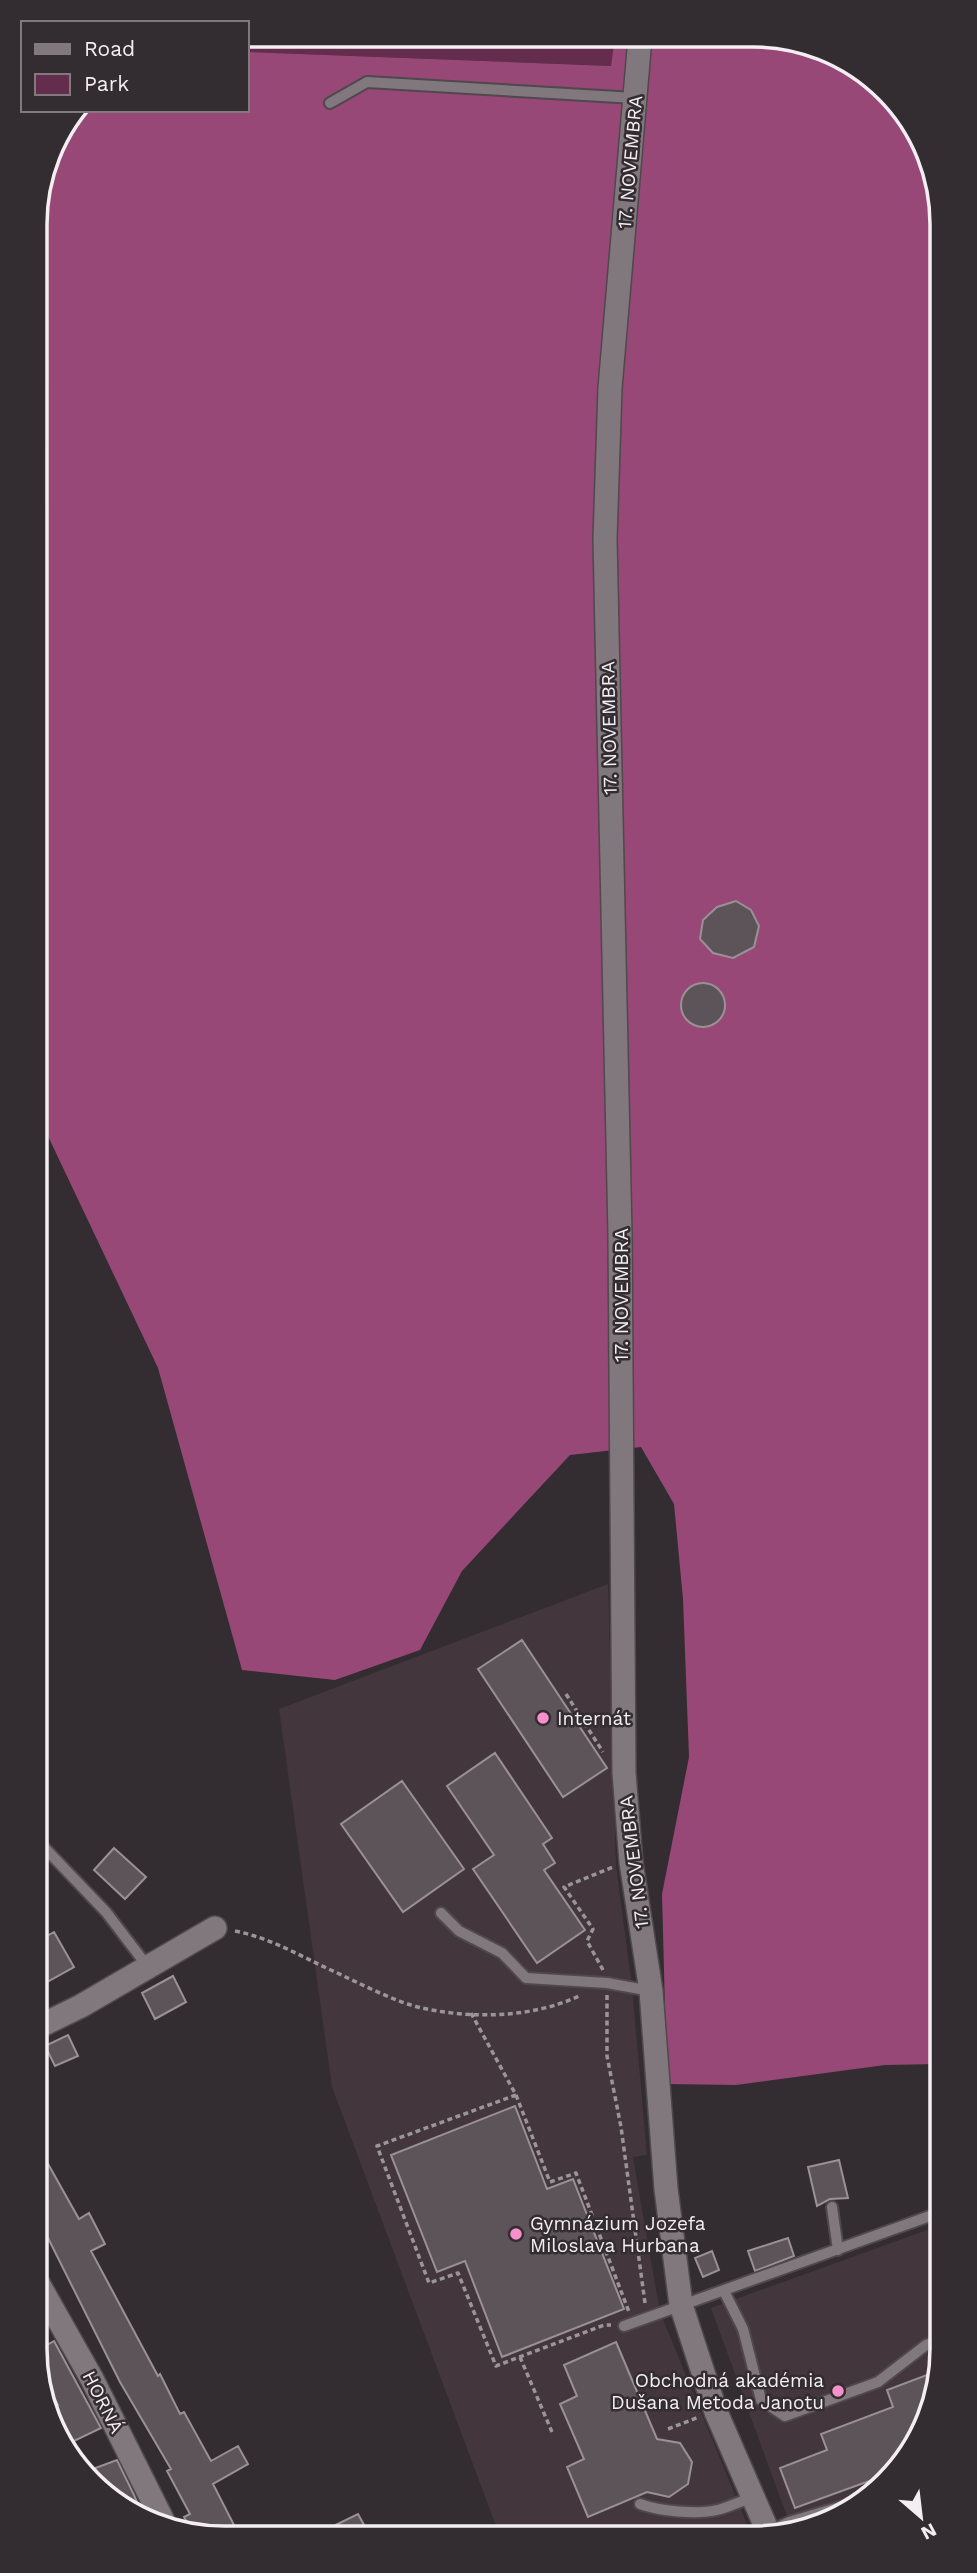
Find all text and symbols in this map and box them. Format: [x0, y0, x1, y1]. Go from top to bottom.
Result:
legend [21, 21, 248, 112]
text: Road [84, 36, 135, 61]
text: Park [84, 71, 129, 96]
street label: 17. NOVEMBRA [613, 94, 647, 230]
street label: 17. NOVEMBRA [596, 660, 622, 795]
street label: 17. NOVEMBRA [610, 1228, 633, 1362]
place label: Internát [557, 1707, 631, 1730]
marker: Internát [535, 1710, 551, 1726]
street label: 17. NOVEMBRA [614, 1794, 654, 1930]
place label: Gymnázium Jozefa Miloslava Hurbana [530, 2212, 706, 2257]
marker: Gymnázium Jozefa Miloslava Hurbana [508, 2226, 524, 2242]
street label: HORNÁ [77, 2367, 129, 2438]
place label: Obchodná akadémia Dušana Metoda Janotu [611, 2369, 824, 2414]
marker: Obchodná akadémia Dušana Metoda Janotu [830, 2383, 846, 2399]
north arrow [886, 2482, 956, 2552]
text: N [917, 2518, 940, 2545]

